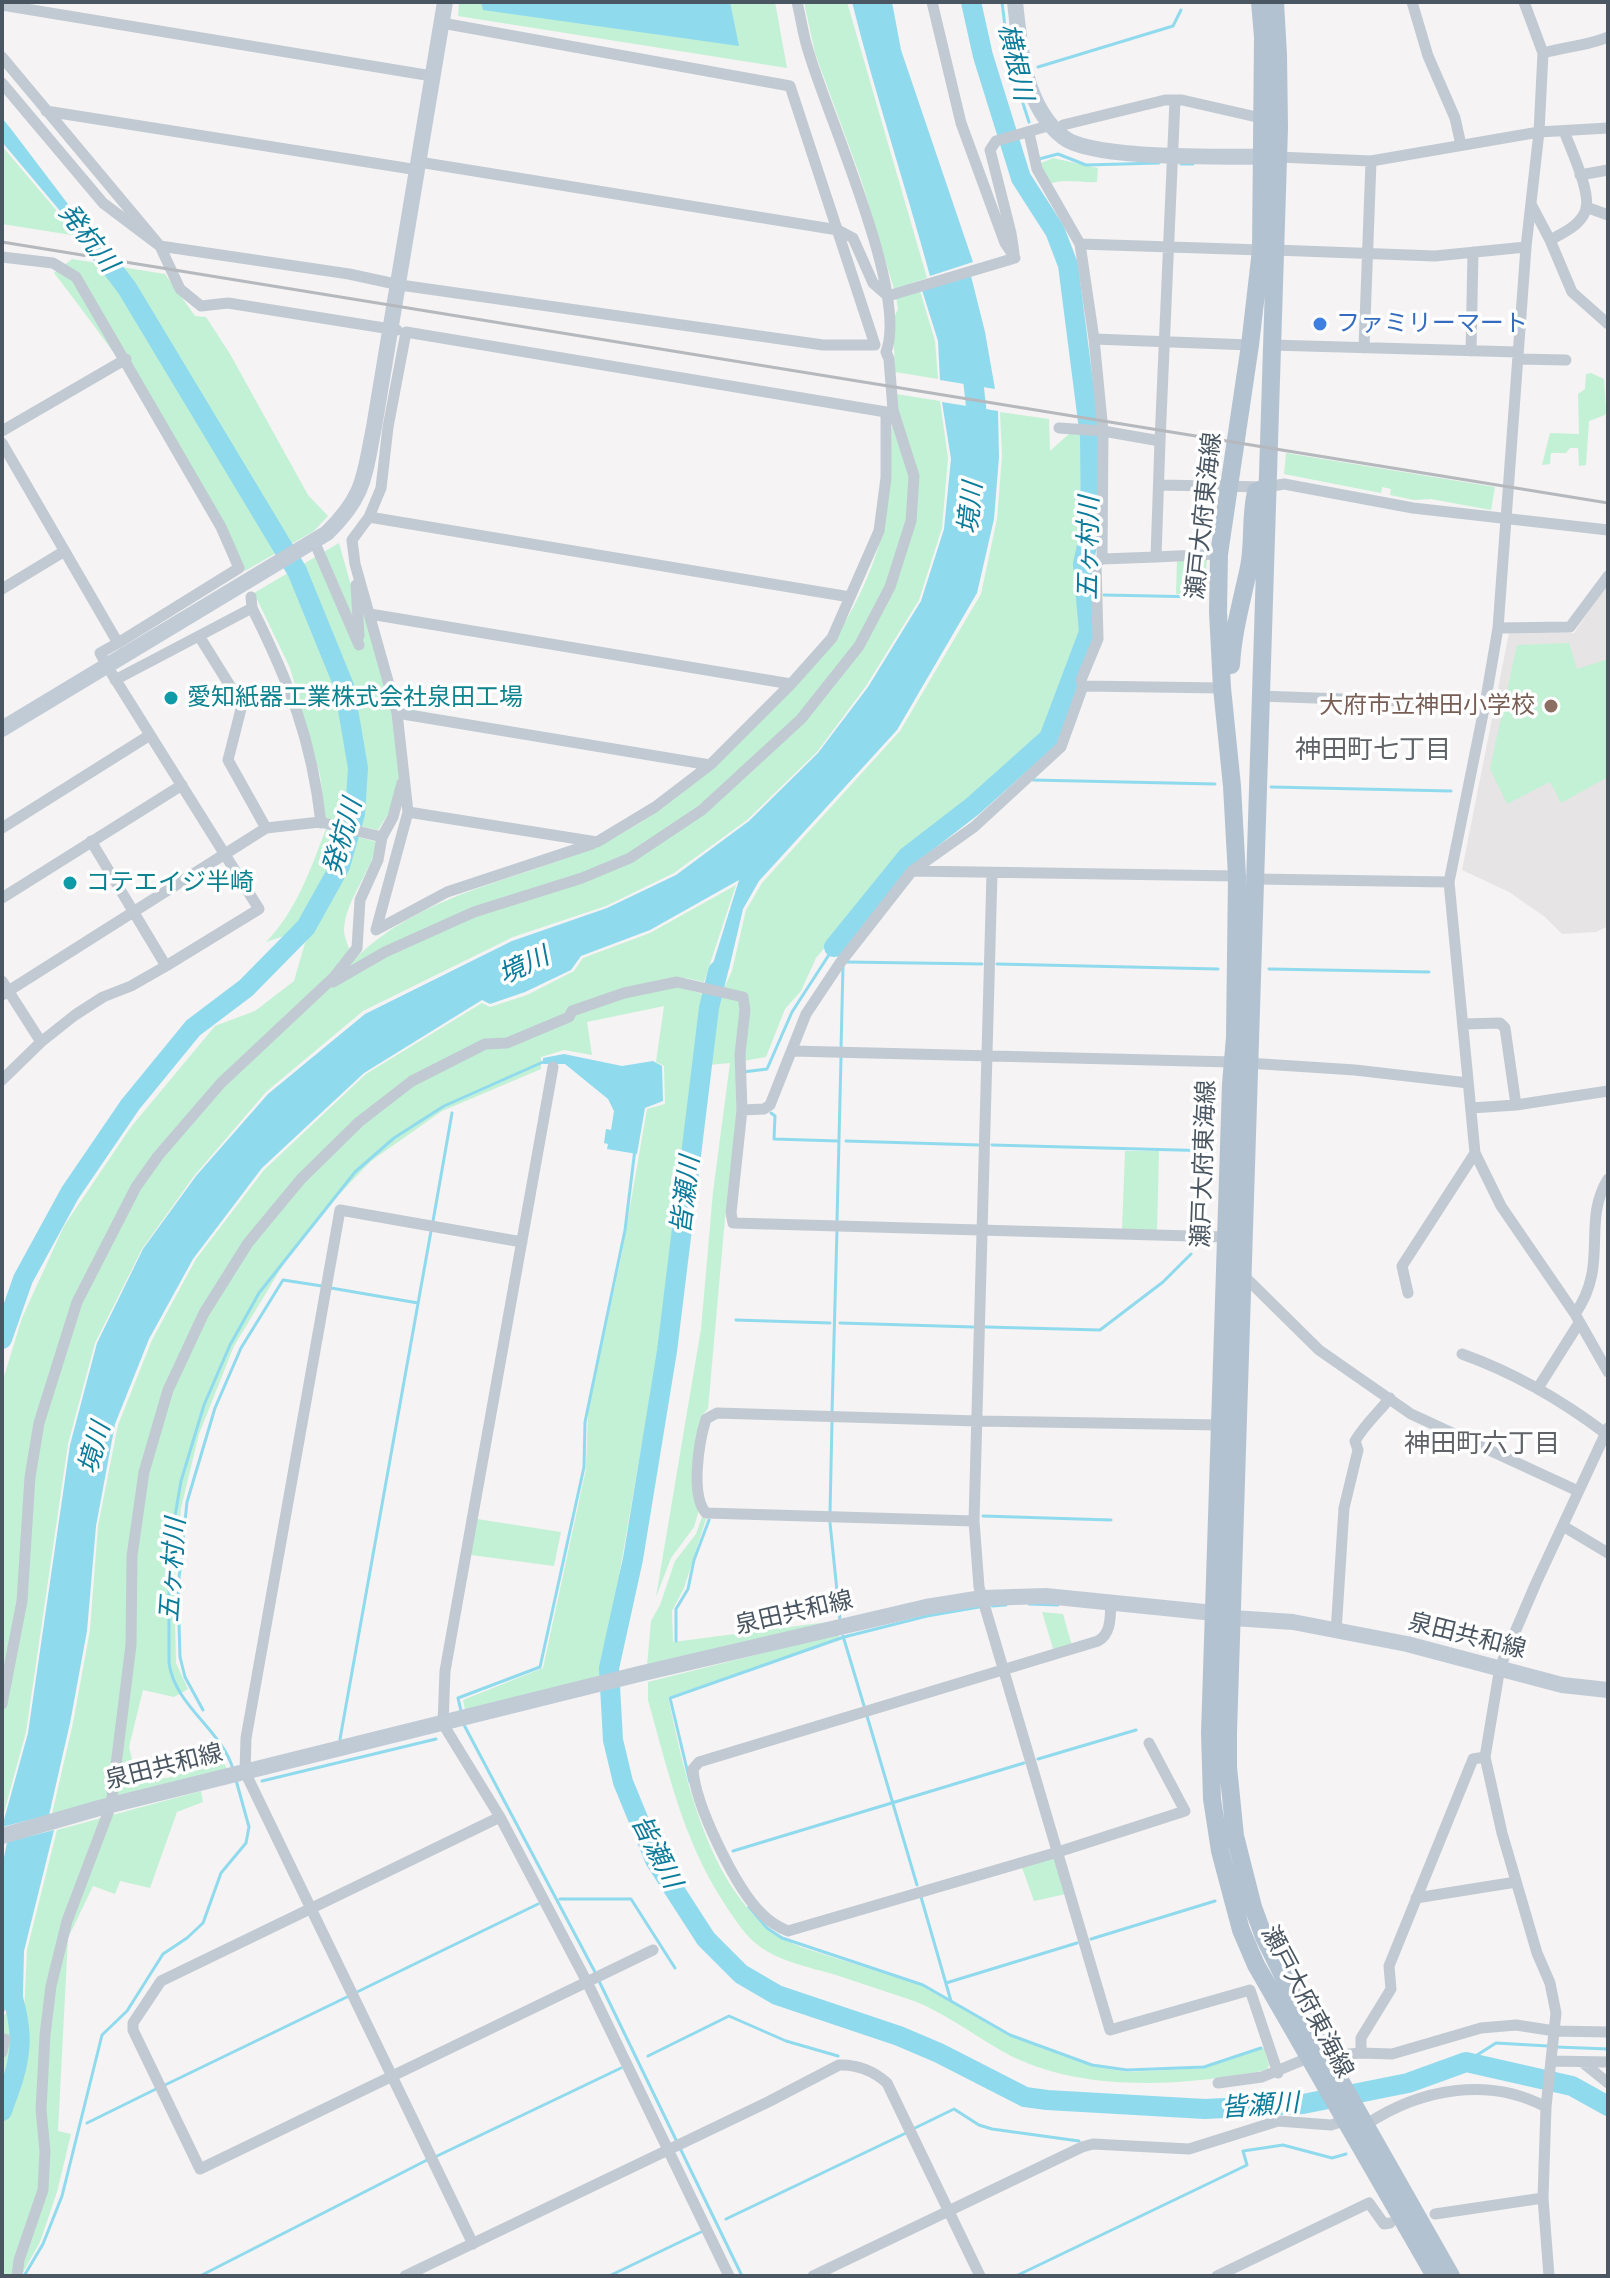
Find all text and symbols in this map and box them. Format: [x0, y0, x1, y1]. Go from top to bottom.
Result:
water label: 横根川 [991, 20, 1039, 104]
water label: 発杭川 [52, 198, 124, 278]
place label: ファミリーマート [1336, 310, 1528, 338]
marker: ファミリーマート [1311, 315, 1329, 333]
street label: 瀬戸大府東海線 [1181, 431, 1227, 601]
water label: 境川 [953, 481, 989, 535]
water label: 五ヶ村川 [1072, 496, 1106, 600]
place label: 愛知紙器工業株式会社泉田工場 [187, 684, 523, 712]
marker: 愛知紙器工業株式会社泉田工場 [162, 689, 180, 707]
place label: 大府市立神田小学校 [1319, 692, 1535, 720]
marker: 大府市立神田小学校 [1542, 697, 1560, 715]
district label: 神田町七丁目 [1295, 734, 1451, 766]
water label: 発杭川 [317, 795, 369, 879]
place label: コテエイジ半崎 [86, 869, 254, 897]
marker: コテエイジ半崎 [61, 874, 79, 892]
water label: 境川 [494, 941, 554, 991]
street label: 瀬戸大府東海線 [1187, 1080, 1221, 1248]
water label: 皆瀬川 [666, 1154, 706, 1236]
water label: 境川 [73, 1419, 117, 1477]
district label: 神田町六丁目 [1404, 1428, 1560, 1460]
water label: 五ヶ村川 [154, 1517, 192, 1623]
street label: 泉田共和線 [732, 1585, 856, 1641]
street label: 泉田共和線 [1405, 1608, 1529, 1664]
street label: 泉田共和線 [102, 1739, 226, 1795]
water label: 皆瀬川 [624, 1810, 688, 1894]
street label: 瀬戸大府東海線 [1255, 1921, 1359, 2083]
water label: 皆瀬川 [1220, 2088, 1300, 2124]

